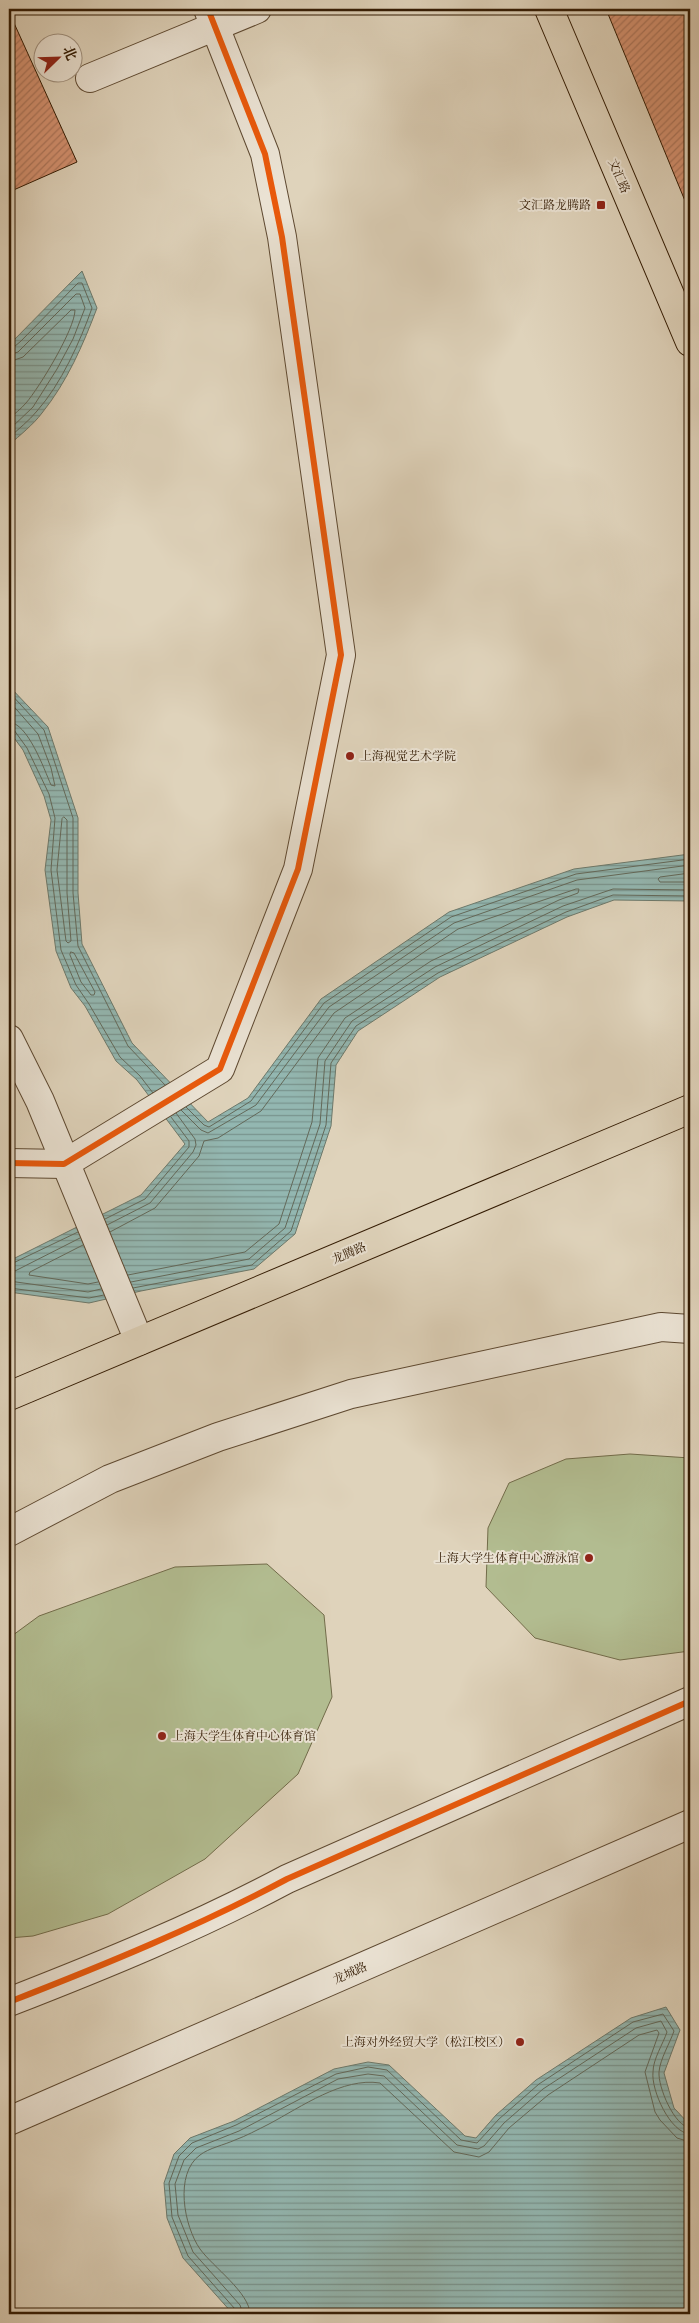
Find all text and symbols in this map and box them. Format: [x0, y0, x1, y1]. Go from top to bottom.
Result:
north arrow [32, 32, 82, 82]
text: 北 [59, 43, 81, 63]
street label: 文汇路 [606, 156, 633, 195]
place label: 文汇路龙腾路 [519, 197, 591, 212]
marker: 文汇路龙腾路 [595, 199, 607, 211]
place label: 上海视觉艺术学院 [360, 748, 456, 763]
marker: 上海视觉艺术学院 [344, 750, 356, 762]
street label: 龙腾路 [329, 1239, 368, 1266]
place label: 上海大学生体育中心游泳馆 [435, 1550, 579, 1565]
marker: 上海大学生体育中心游泳馆 [583, 1552, 595, 1564]
place label: 上海大学生体育中心体育馆 [172, 1728, 316, 1743]
marker: 上海大学生体育中心体育馆 [156, 1730, 168, 1742]
street label: 龙城路 [330, 1958, 369, 1987]
place label: 上海对外经贸大学（松江校区） [342, 2034, 510, 2049]
marker: 上海对外经贸大学（松江校区） [514, 2036, 526, 2048]

